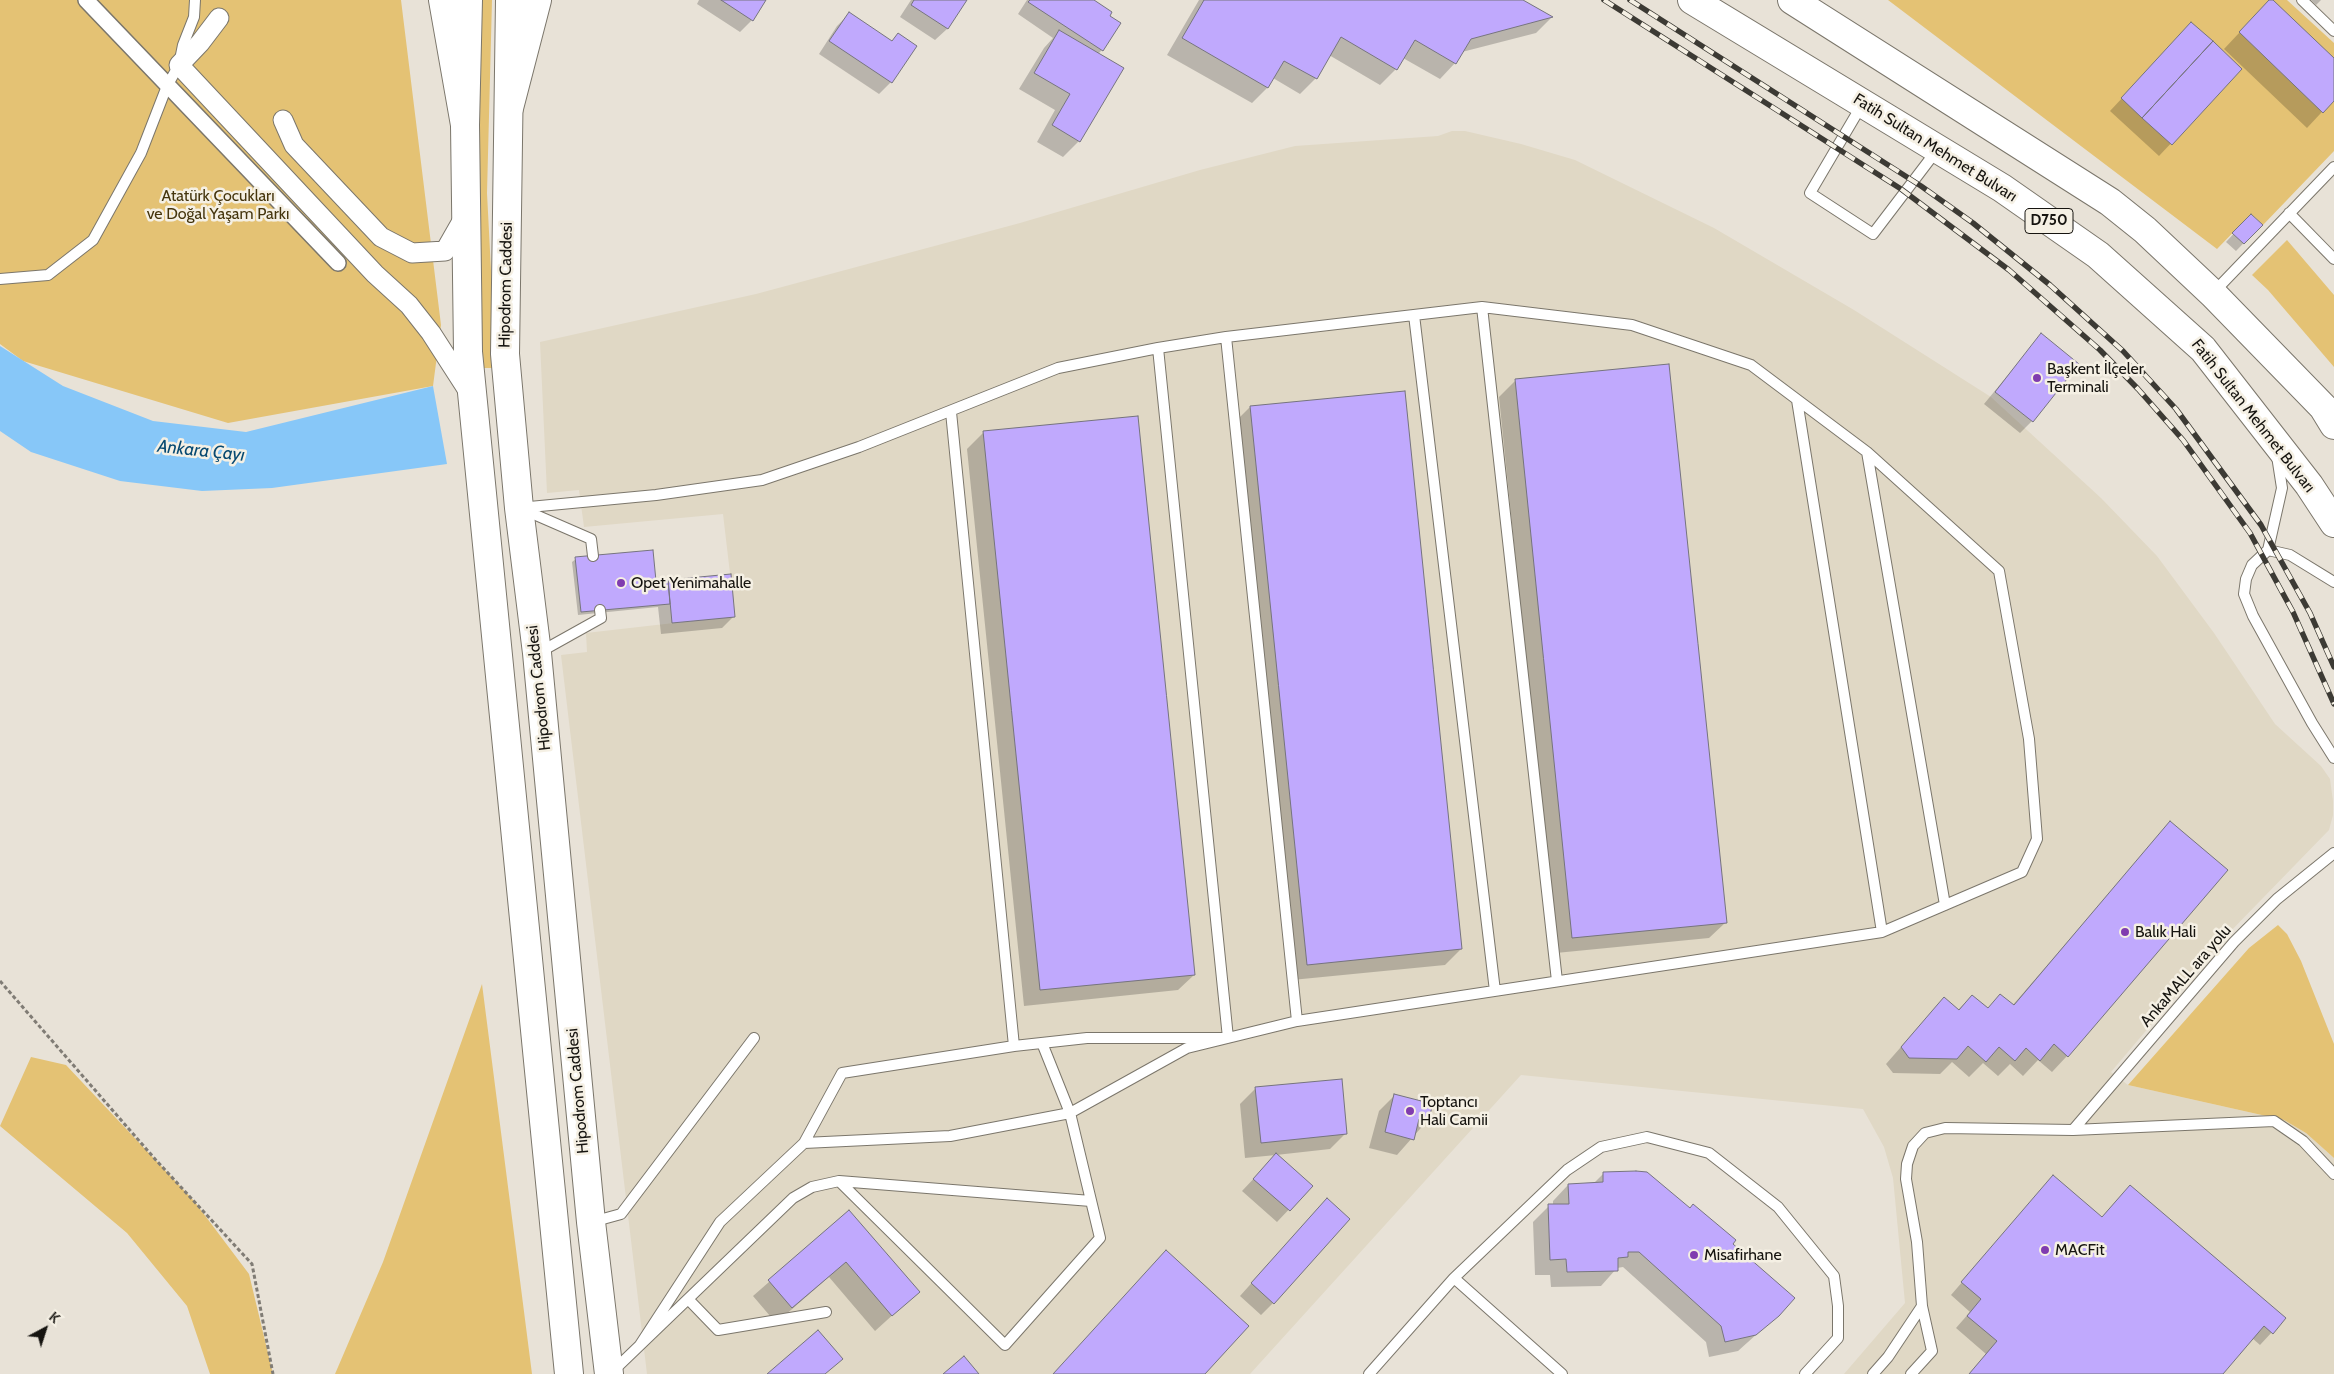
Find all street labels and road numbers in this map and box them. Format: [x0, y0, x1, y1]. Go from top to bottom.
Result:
street label: Fatih Sultan Mehmet Bulvarı [1850, 90, 2020, 206]
road number: D750 [2025, 208, 2073, 234]
street label: Hipodrom Caddesi [495, 222, 517, 348]
street label: Fatih Sultan Mehmet Bulvarı [2187, 336, 2319, 496]
street label: Hipodrom Caddesi [523, 624, 555, 752]
street label: AnkaMALL ara yolu [2137, 921, 2235, 1031]
street label: Hipodrom Caddesi [563, 1027, 593, 1155]

